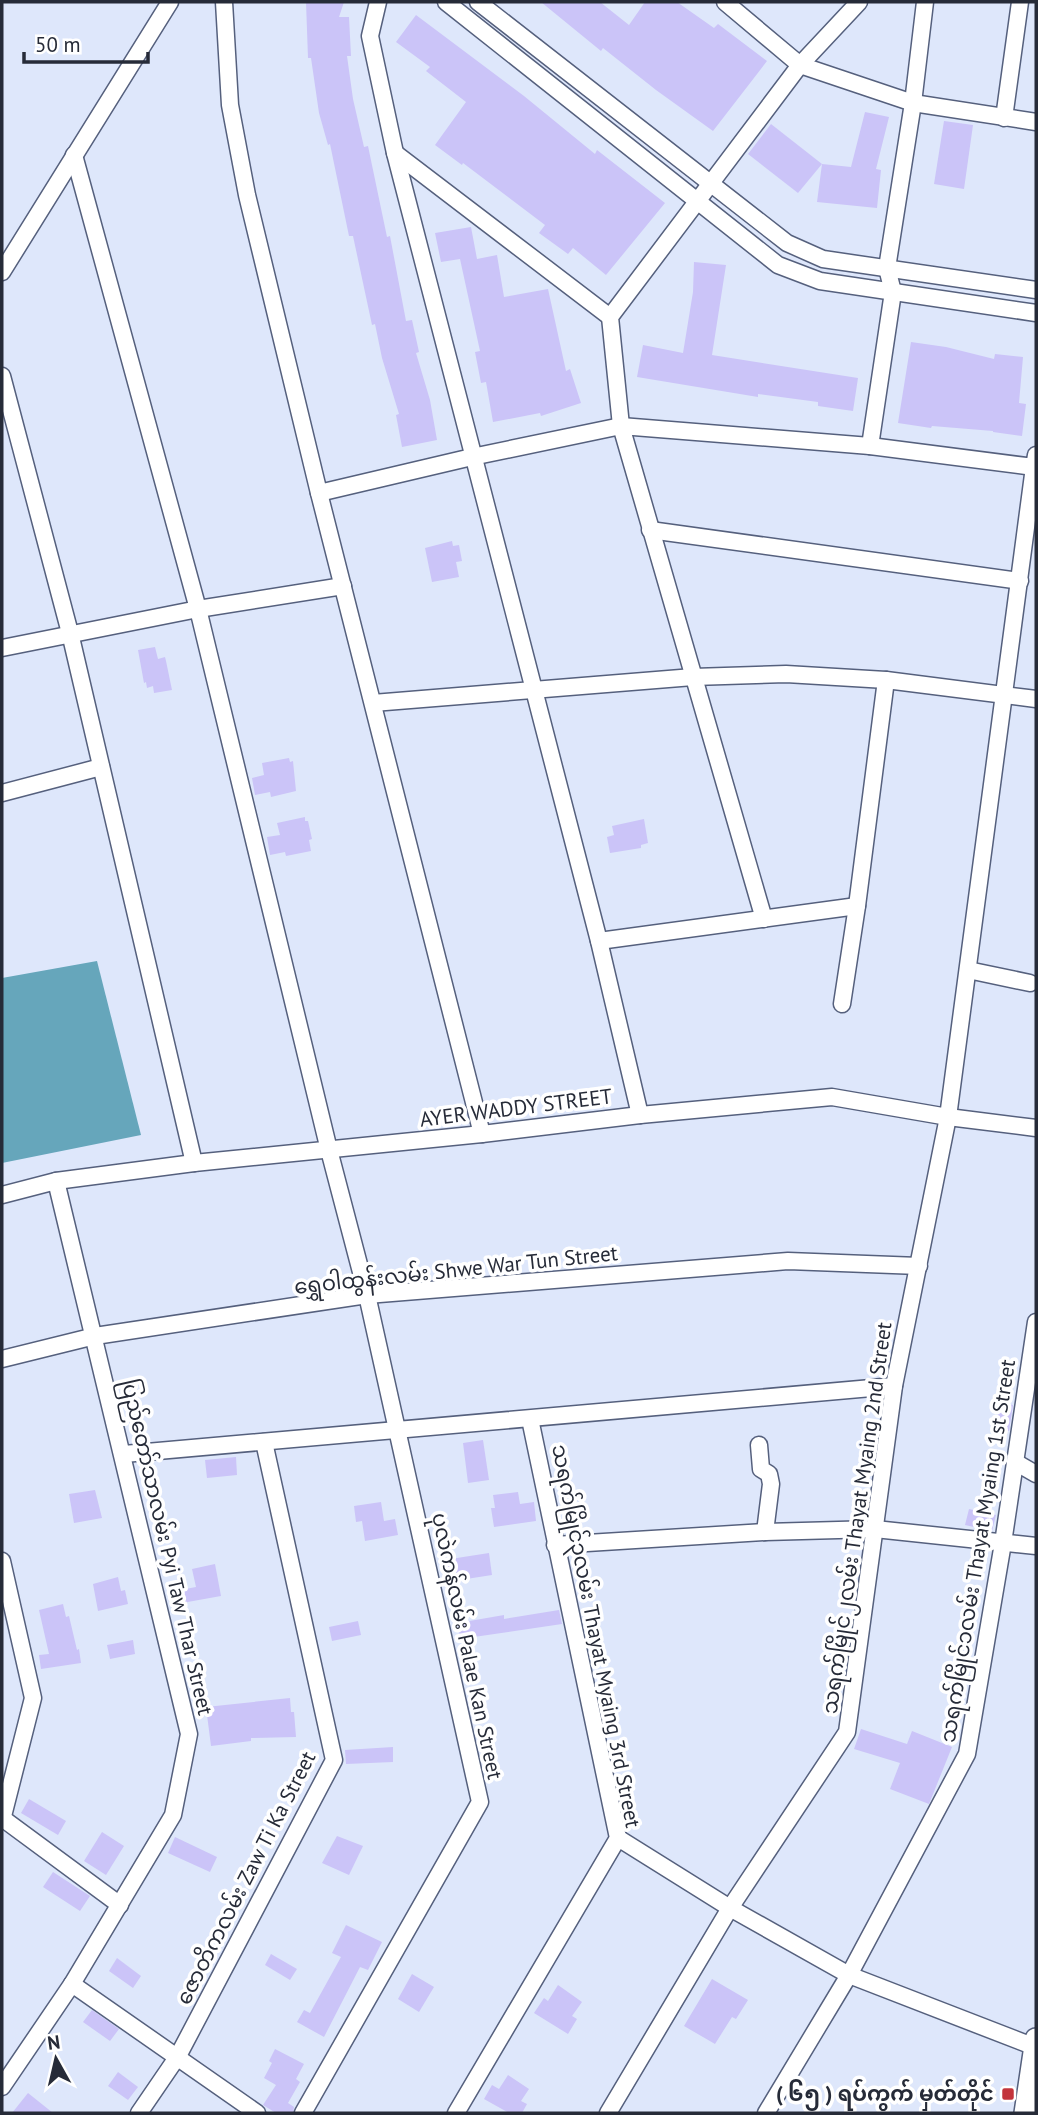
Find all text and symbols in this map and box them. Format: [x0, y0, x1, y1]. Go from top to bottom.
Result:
scale bar [24, 21, 149, 65]
text: 50 m [35, 31, 81, 58]
street label: AYER WADDY STREET [418, 1082, 614, 1133]
street label: ရွှေဝါထွန်းလမ်း Shwe War Tun Street [293, 1237, 619, 1304]
street label: သရက်မြိုင်၂လမ်း Thayat Myaing 2nd Street [814, 1320, 901, 1716]
street label: သရက်မြိုင်၁လမ်း Thayat Myaing 1st Street [932, 1357, 1025, 1745]
street label: ပြည်တော်သာလမ်း Pyi Taw Thar Street [112, 1376, 221, 1718]
street label: သရက်မြိုင်၃လမ်း Thayat Myaing 3rd Street [542, 1442, 649, 1831]
street label: ပုလဲကန်လမ်း Palae Kan Street [422, 1510, 511, 1782]
street label: ဇောတိကလမ်း Zaw Ti Ka Street [168, 1746, 321, 2009]
north arrow [21, 2024, 91, 2094]
text: N [46, 2029, 61, 2055]
place label: ( ၆၅ ) ရပ်ကွက် မှတ်တိုင် [776, 2078, 994, 2111]
marker: ( ၆၅ ) ရပ်ကွက် မှတ်တိုင် [1000, 2086, 1016, 2102]

